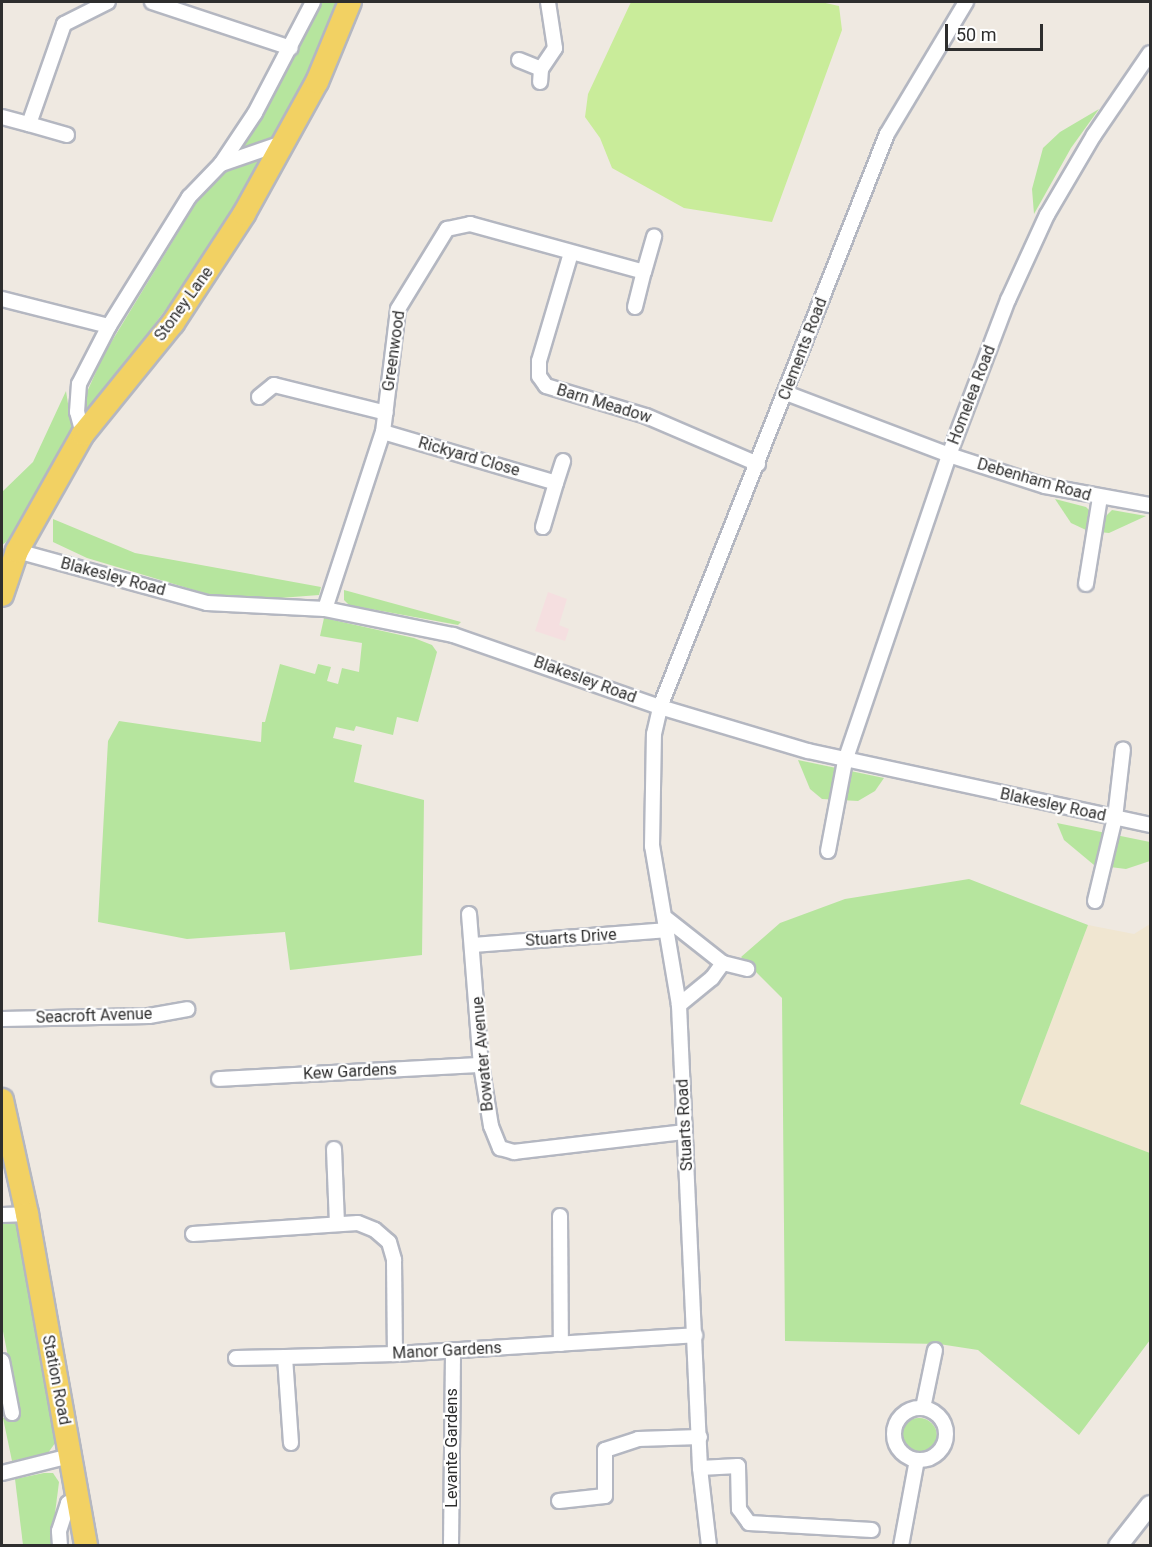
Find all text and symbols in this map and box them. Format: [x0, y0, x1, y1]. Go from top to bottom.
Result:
scale bar [948, 12, 1046, 50]
text: 50 m [956, 24, 996, 45]
street label: Stoney Lane [151, 263, 217, 345]
street label: Clements Road [775, 295, 831, 403]
street label: Greenwood [379, 309, 409, 393]
street label: Homelea Road [944, 343, 1000, 447]
street label: Barn Meadow [554, 380, 654, 428]
street label: Rickyard Close [416, 433, 522, 481]
street label: Debenham Road [975, 455, 1093, 505]
street label: Blakesley Road [58, 554, 168, 600]
street label: Blakesley Road [531, 653, 639, 707]
street label: Blakesley Road [998, 784, 1108, 826]
street label: Stuarts Drive [525, 925, 617, 951]
street label: Bowater Avenue [468, 996, 498, 1112]
street label: Seacroft Avenue [35, 1004, 153, 1028]
street label: Kew Gardens [303, 1060, 397, 1084]
street label: Stuarts Road [673, 1078, 697, 1172]
street label: Station Road [38, 1333, 74, 1427]
street label: Manor Gardens [392, 1339, 502, 1363]
street label: Levante Gardens [442, 1388, 462, 1508]

